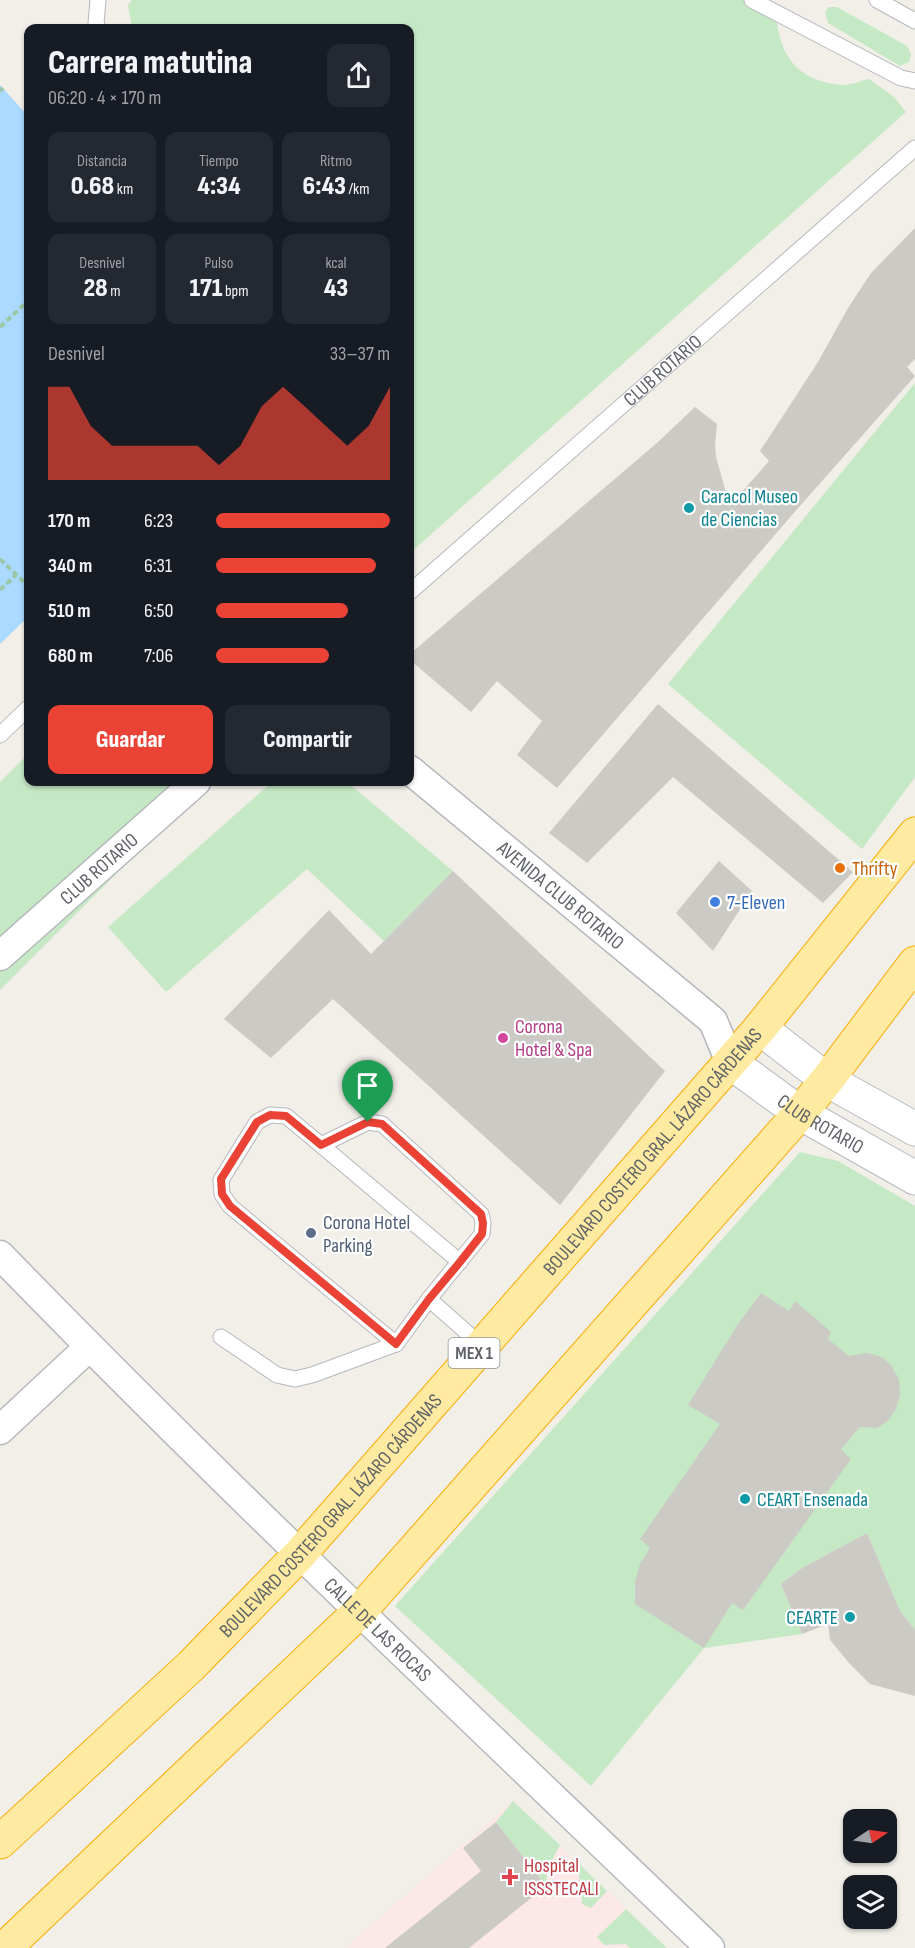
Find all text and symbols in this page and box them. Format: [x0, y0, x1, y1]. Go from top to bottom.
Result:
text: Carrera matutina [48, 43, 252, 83]
button: share [327, 44, 390, 107]
text: 06:20 · 4 × 170 m [48, 86, 161, 110]
text: Distancia [77, 152, 127, 171]
text: Tiempo [199, 152, 239, 171]
text: Ritmo [320, 152, 352, 171]
text: 0.68 [71, 171, 114, 202]
text: 4:34 [197, 171, 241, 202]
text: 6:43 [303, 171, 346, 202]
text: km [114, 180, 133, 199]
text: /km [346, 180, 369, 199]
text: Desnivel [79, 254, 125, 273]
text: Pulso [205, 254, 233, 273]
text: kcal [325, 254, 347, 273]
text: 28 [83, 273, 108, 304]
text: 171 [190, 273, 222, 304]
text: 43 [324, 273, 348, 304]
text: m [108, 282, 121, 301]
text: bpm [222, 282, 248, 301]
street label: CLUB ROTARIO [619, 330, 707, 412]
text: Desnivel [48, 342, 105, 366]
text: 33–37 m [330, 342, 390, 366]
place label: Caracol Museo de Ciencias [701, 485, 798, 532]
marker: Caracol Museo de Ciencias [682, 501, 696, 515]
text: 170 m [48, 509, 90, 533]
text: 6:23 [144, 509, 173, 533]
text: 340 m [48, 554, 92, 578]
text: 6:31 [144, 554, 172, 578]
text: 510 m [48, 599, 91, 623]
text: 6:50 [144, 599, 173, 623]
text: 680 m [48, 644, 93, 668]
text: 7:06 [144, 644, 173, 668]
button: Guardar [48, 705, 213, 774]
button: Compartir [225, 705, 390, 774]
street label: CLUB ROTARIO [55, 828, 143, 910]
street label: AVENIDA CLUB ROTARIO [491, 836, 629, 955]
place label: Thrifty [852, 857, 898, 881]
marker: Thrifty [833, 861, 847, 875]
place label: 7-Eleven [727, 891, 785, 915]
marker: 7-Eleven [708, 895, 722, 909]
place label: Corona Hotel & Spa [515, 1015, 592, 1062]
street label: BOULEVARD COSTERO GRAL. LÁZARO CÁRDENAS [538, 1023, 767, 1280]
marker: Corona Hotel & Spa [496, 1031, 510, 1045]
pin [342, 1060, 393, 1122]
icon: arrive [351, 1069, 384, 1102]
street label: CLUB ROTARIO [772, 1089, 868, 1160]
place label: Corona Hotel Parking [323, 1211, 410, 1258]
marker: Corona Hotel Parking [304, 1226, 318, 1240]
road number: MEX 1 [448, 1338, 500, 1368]
street label: BOULEVARD COSTERO GRAL. LÁZARO CÁRDENAS [215, 1389, 448, 1643]
place label: CEART Ensenada [757, 1488, 868, 1512]
marker: CEART Ensenada [738, 1492, 752, 1506]
street label: CALLE DE LAS ROCAS [319, 1573, 436, 1687]
place label: CEARTE [786, 1606, 838, 1630]
marker: CEARTE [843, 1610, 857, 1624]
north arrow [843, 1809, 897, 1863]
map controls [843, 1809, 897, 1929]
place label: Hospital ISSSTECALI [524, 1854, 599, 1901]
marker: Hospital ISSSTECALI [501, 1868, 519, 1886]
button: layers [843, 1875, 897, 1929]

